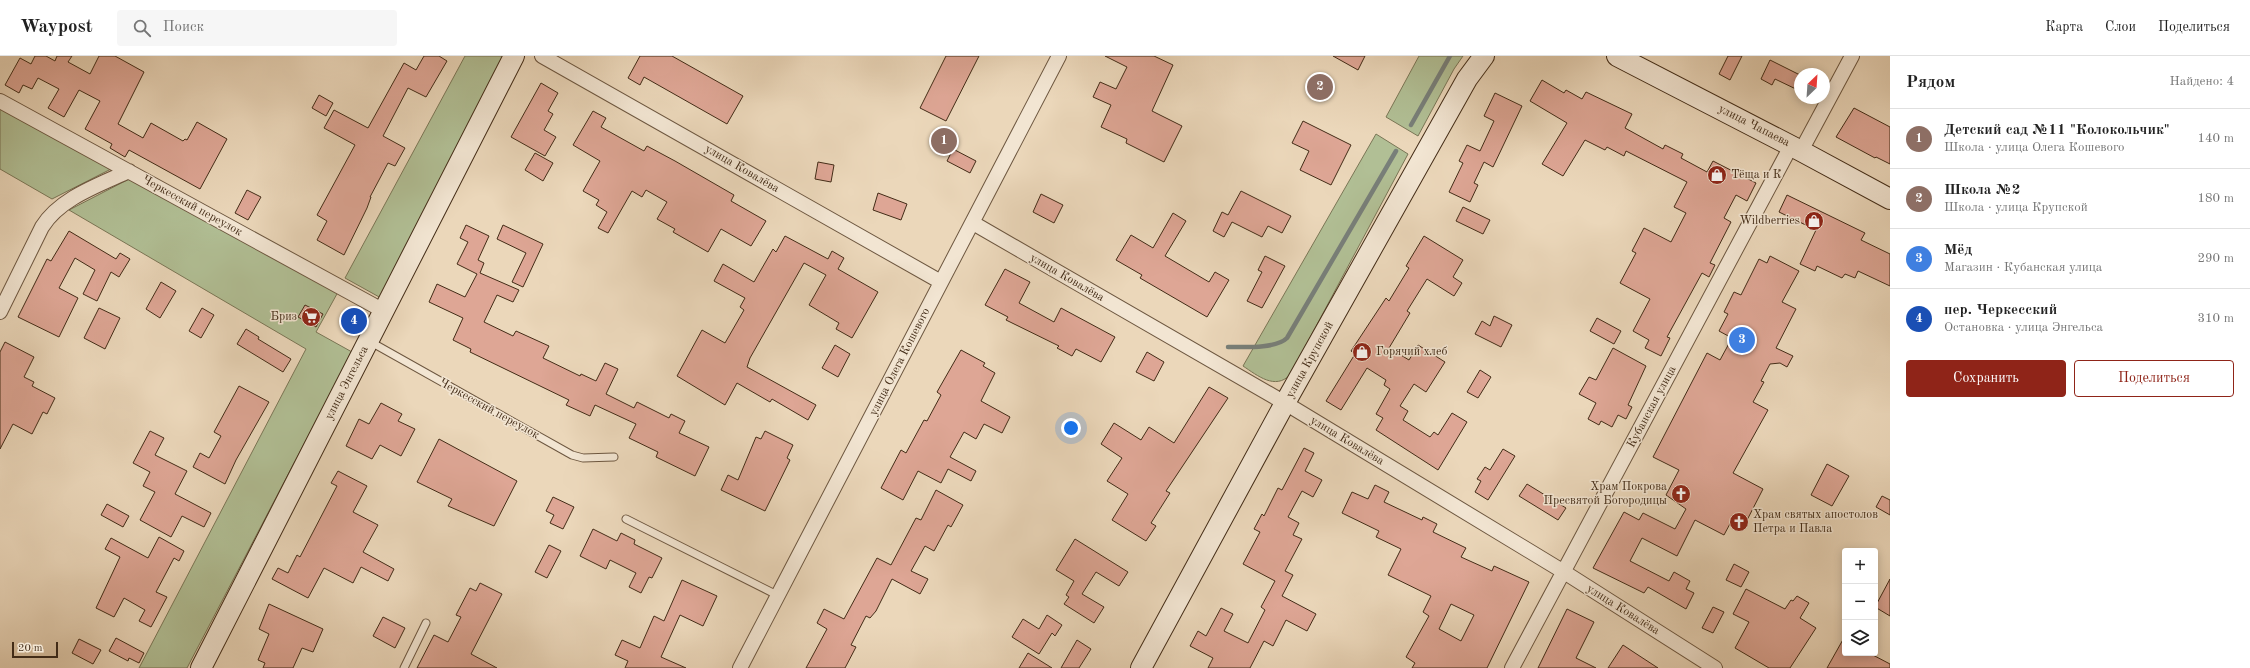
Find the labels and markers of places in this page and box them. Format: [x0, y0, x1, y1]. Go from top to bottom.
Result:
pin: 2 [1307, 72, 1333, 102]
pin: 1 [931, 126, 957, 156]
shop icon: Тёща и К [1706, 164, 1728, 186]
place label: Тёща и К [1731, 169, 1782, 181]
shop icon: Wildberries [1803, 210, 1825, 232]
place label: Wildberries [1739, 215, 1800, 227]
supermarket icon: Бриз [300, 306, 322, 328]
pin: 4 [341, 306, 367, 336]
place label: Бриз [271, 311, 297, 323]
pin: 3 [1729, 325, 1755, 355]
shop icon: Горячий хлеб [1351, 341, 1373, 363]
place label: Горячий хлеб [1376, 346, 1447, 358]
place label: Храм Покрова Пресвятой Богородицы [1543, 481, 1667, 507]
church icon: Храм Покрова Пресвятой Богородицы [1670, 483, 1692, 505]
place label: Храм святых апостолов Петра и Павла [1753, 509, 1878, 535]
church icon: Храм святых апостолов Петра и Павла [1728, 511, 1750, 533]

